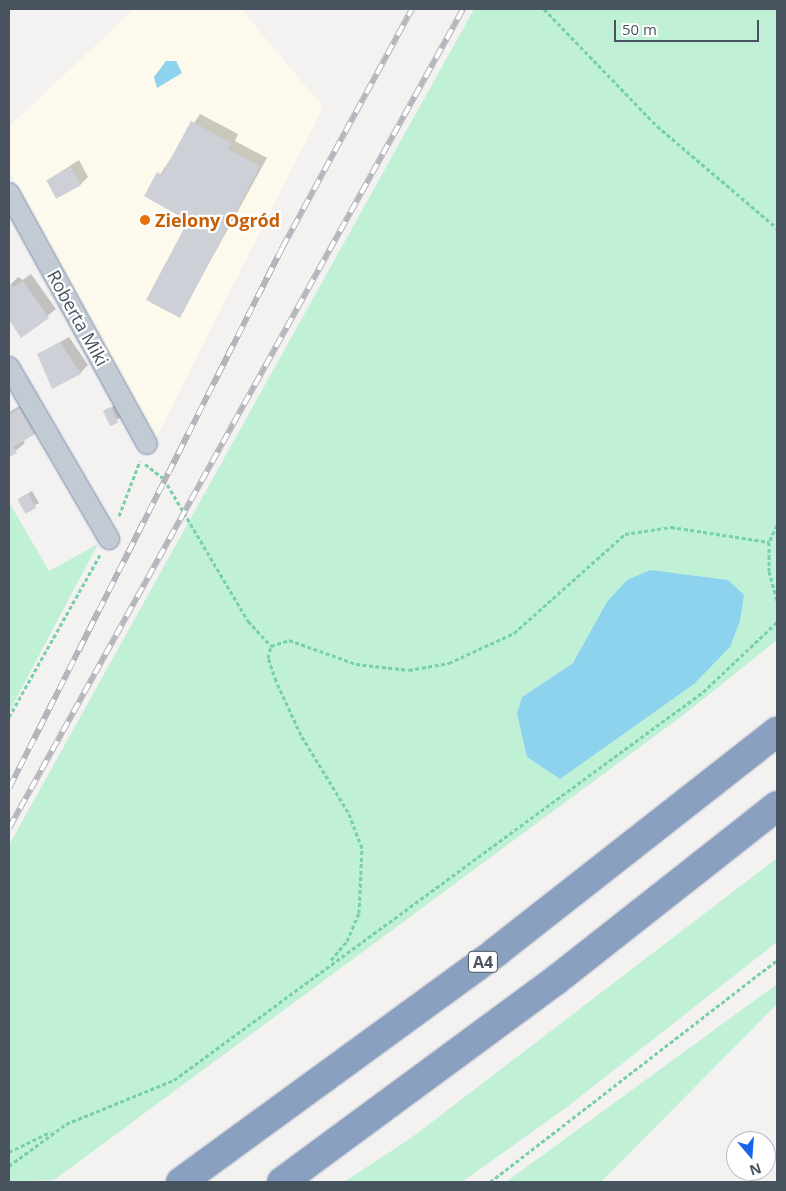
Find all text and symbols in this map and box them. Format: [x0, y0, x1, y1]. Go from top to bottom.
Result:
scale bar [616, 10, 761, 42]
text: 50 m [622, 19, 657, 39]
place label: Zielony Ogród [155, 209, 280, 231]
marker: Zielony Ogród [139, 214, 151, 226]
street label: Roberta Miki [43, 266, 113, 370]
road number: A4 [467, 949, 499, 976]
north arrow [726, 1131, 776, 1181]
text: N [747, 1159, 764, 1181]

